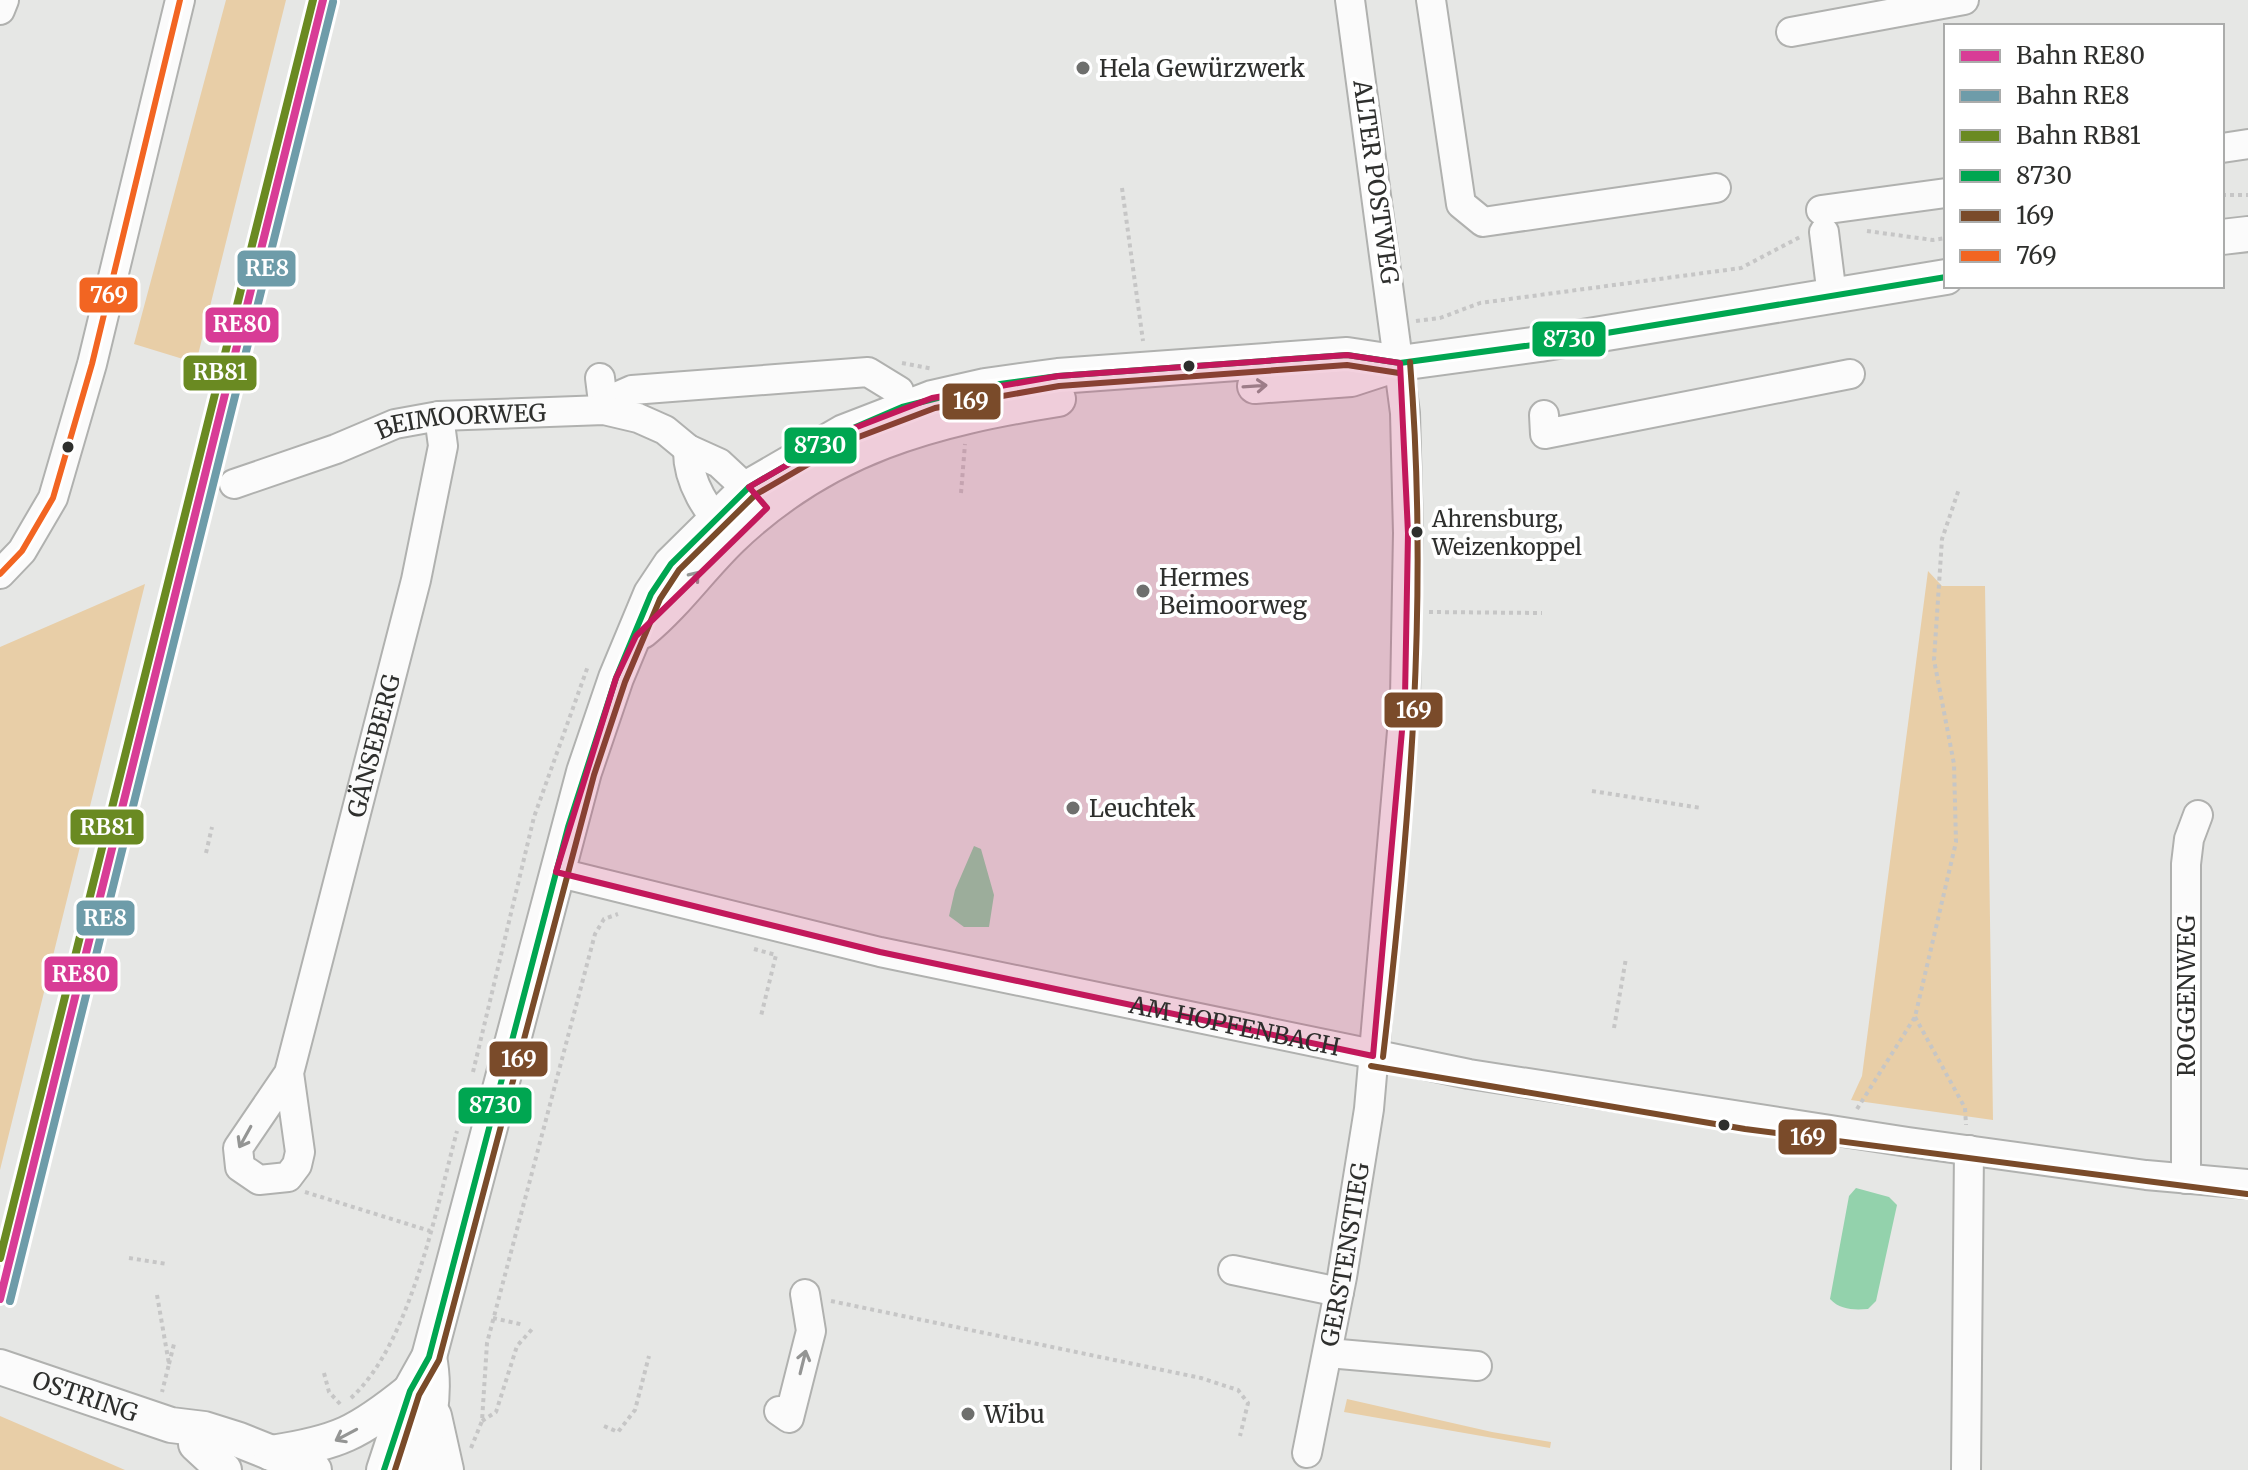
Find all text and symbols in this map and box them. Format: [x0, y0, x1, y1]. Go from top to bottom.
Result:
legend [1944, 24, 2224, 288]
text: Bahn RE80 [2016, 40, 2145, 71]
place label: Hela Gewürzwerk [1099, 53, 1306, 84]
marker: Hela Gewürzwerk [1074, 59, 1092, 77]
street label: ALTER POSTWEG [1346, 77, 1406, 287]
text: Bahn RE8 [2016, 80, 2130, 111]
text: Bahn RB81 [2016, 120, 2141, 151]
text: 8730 [2016, 160, 2072, 191]
text: 169 [2016, 200, 2054, 231]
text: 769 [2016, 240, 2057, 271]
line badge: RE8 [236, 249, 297, 288]
text: RE8 [245, 254, 289, 282]
line badge: 769 [78, 276, 139, 314]
text: 769 [90, 281, 128, 309]
line badge: RE80 [204, 306, 280, 344]
text: RE80 [213, 310, 271, 338]
line badge: 8730 [1531, 320, 1607, 358]
text: 8730 [1543, 325, 1595, 353]
line badge: RB81 [182, 354, 258, 392]
text: RB81 [193, 358, 247, 386]
unlabelled marker [1181, 358, 1197, 374]
one-way arrow [1241, 378, 1268, 393]
line badge: 169 [941, 382, 1002, 421]
text: 169 [953, 387, 989, 415]
street label: BEIMOORWEG [371, 397, 547, 446]
line badge: 8730 [783, 426, 858, 465]
text: 8730 [794, 431, 846, 459]
unlabelled marker [60, 439, 76, 455]
place label: Ahrensburg, Weizenkoppel [1431, 505, 1582, 561]
marker: Ahrensburg, Weizenkoppel [1409, 524, 1425, 540]
place label: Hermes Beimoorweg [1159, 562, 1307, 621]
one-way arrow [682, 572, 700, 592]
marker: Hermes Beimoorweg [1134, 582, 1152, 600]
street label: GÄNSEBERG [340, 670, 407, 821]
line badge: 169 [1383, 691, 1444, 729]
text: 169 [1396, 696, 1432, 724]
place label: Leuchtek [1089, 793, 1196, 824]
marker: Leuchtek [1064, 799, 1082, 817]
line badge: RB81 [69, 808, 145, 846]
text: RB81 [80, 813, 134, 841]
line badge: RE8 [75, 899, 136, 937]
text: RE8 [83, 904, 127, 932]
street label: ROGGENWEG [2171, 914, 2202, 1077]
line badge: RE80 [43, 955, 119, 993]
text: RE80 [52, 960, 110, 988]
street label: AM HOPFENBACH [1126, 988, 1343, 1062]
line badge: 169 [488, 1040, 549, 1078]
text: 169 [501, 1045, 537, 1073]
line badge: 8730 [457, 1086, 533, 1125]
text: 8730 [469, 1091, 521, 1119]
unlabelled marker [1716, 1117, 1732, 1133]
line badge: 169 [1777, 1118, 1838, 1156]
text: 169 [1790, 1123, 1826, 1151]
one-way arrow [236, 1125, 252, 1148]
street label: GERSTENSTIEG [1313, 1160, 1376, 1349]
one-way arrow [796, 1349, 811, 1375]
street label: OSTRING [28, 1364, 143, 1428]
place label: Wibu [983, 1399, 1045, 1430]
marker: Wibu [959, 1405, 977, 1423]
one-way arrow [335, 1427, 358, 1443]

